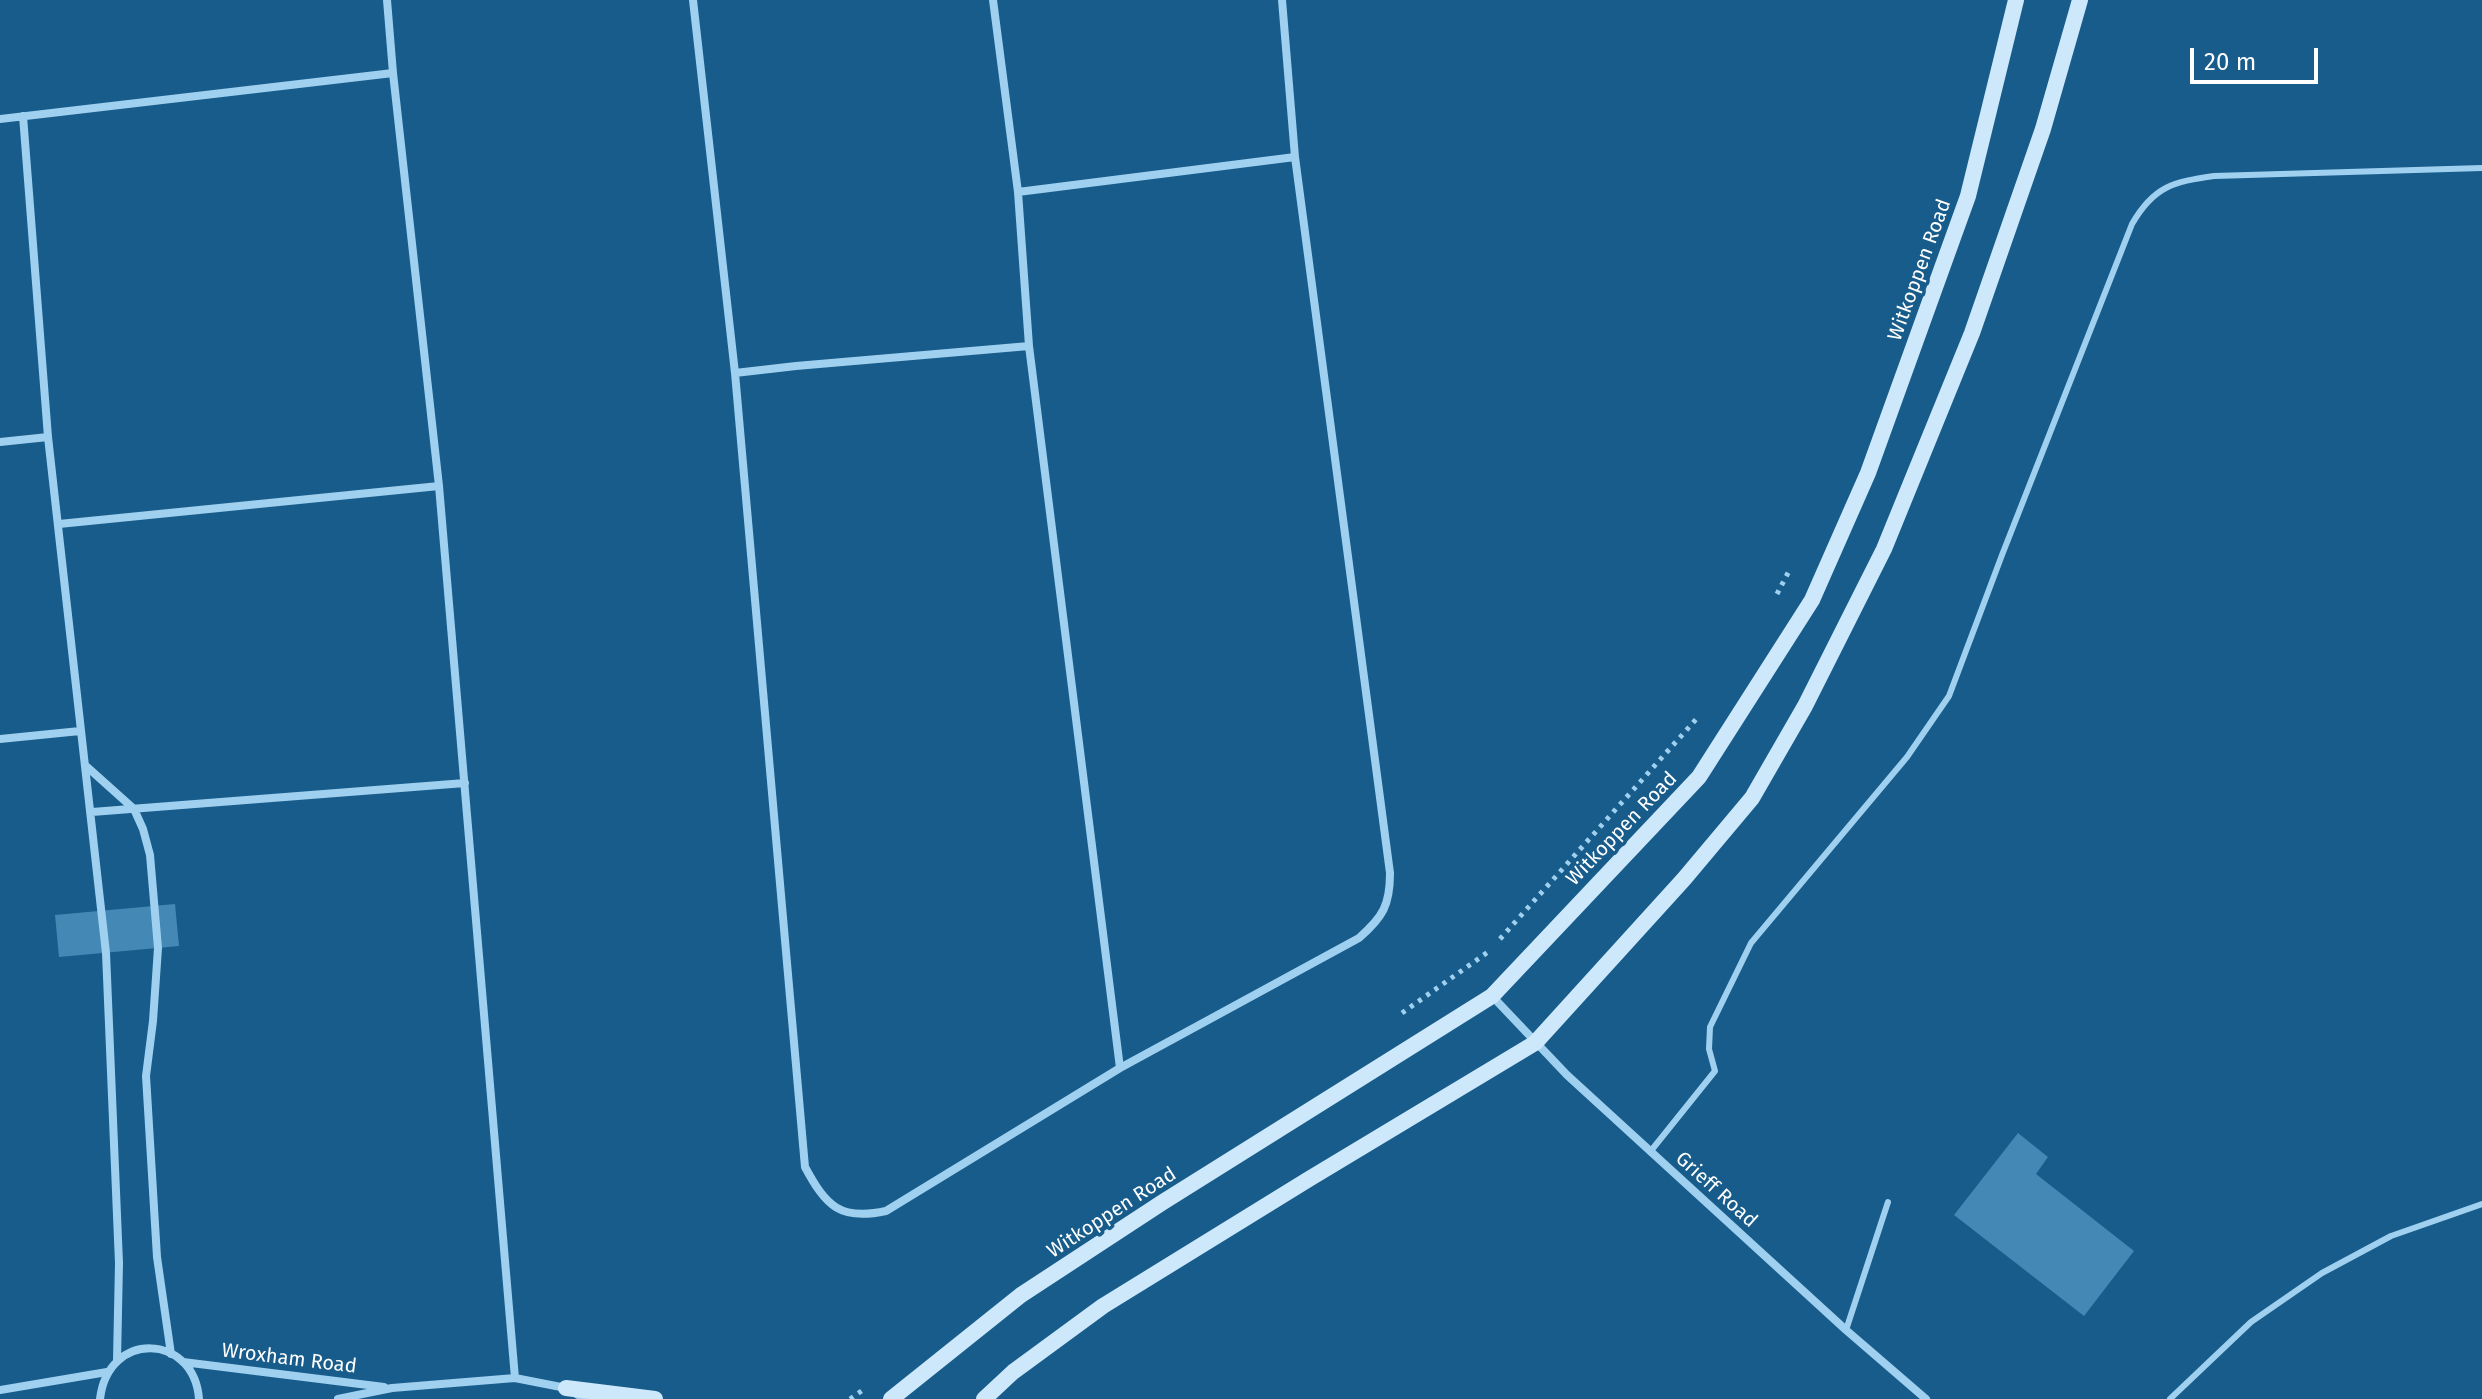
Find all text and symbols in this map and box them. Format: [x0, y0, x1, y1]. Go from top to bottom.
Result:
scale bar [2194, 32, 2322, 82]
text: 20 m [2204, 48, 2256, 76]
street label: Witkoppen Road [1883, 196, 1957, 344]
street label: Witkoppen Road [1562, 767, 1682, 891]
street label: Grieff Road [1670, 1147, 1762, 1233]
street label: Witkoppen Road [1043, 1162, 1181, 1264]
street label: Wroxham Road [220, 1339, 358, 1379]

